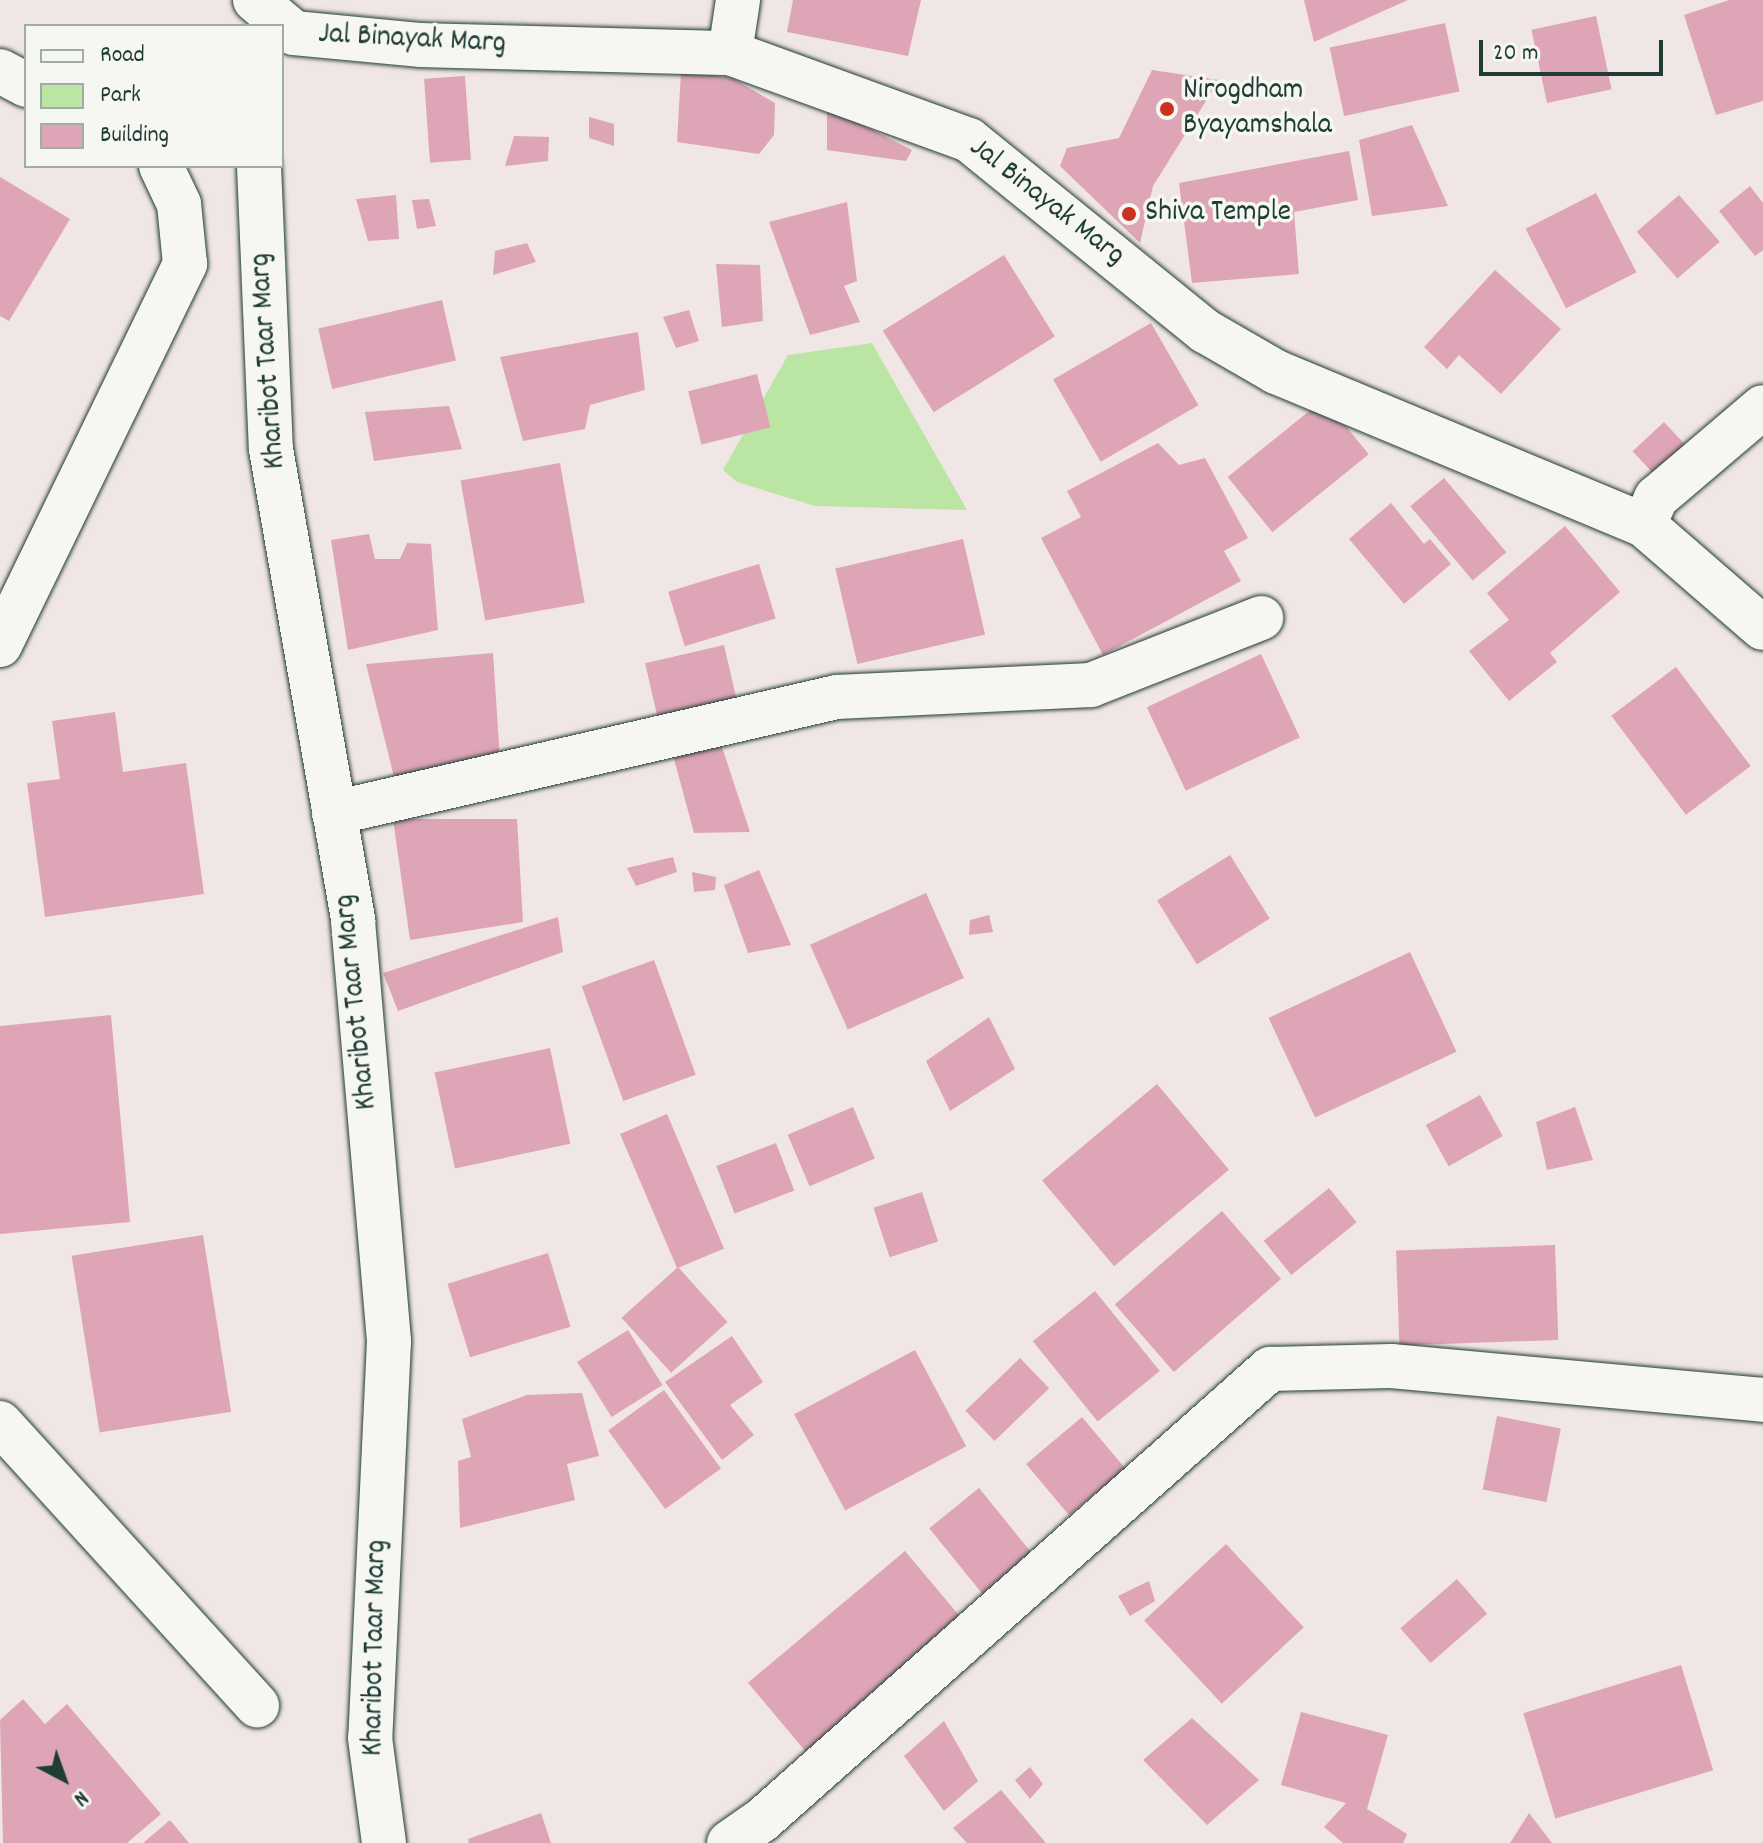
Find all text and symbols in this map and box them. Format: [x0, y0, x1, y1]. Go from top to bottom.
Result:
street label: Jal Binayak Marg [317, 18, 507, 64]
legend [24, 24, 284, 168]
scale bar [1483, 24, 1667, 74]
text: 20 m [1493, 37, 1539, 71]
text: Road [100, 39, 145, 73]
place label: Nirogdham Byayamshala [1183, 74, 1332, 144]
text: Park [100, 79, 141, 113]
marker: Nirogdham Byayamshala [1158, 100, 1176, 118]
text: Building [100, 119, 169, 153]
street label: Jal Binayak Marg [961, 131, 1131, 275]
place label: Shiva Temple [1145, 196, 1291, 232]
marker: Shiva Temple [1120, 205, 1138, 223]
street label: Kharibot Taar Marg [244, 252, 296, 470]
street label: Kharibot Taar Marg [329, 892, 387, 1112]
street label: Kharibot Taar Marg [357, 1539, 397, 1757]
north arrow [24, 1739, 104, 1819]
text: N [66, 1782, 94, 1813]

